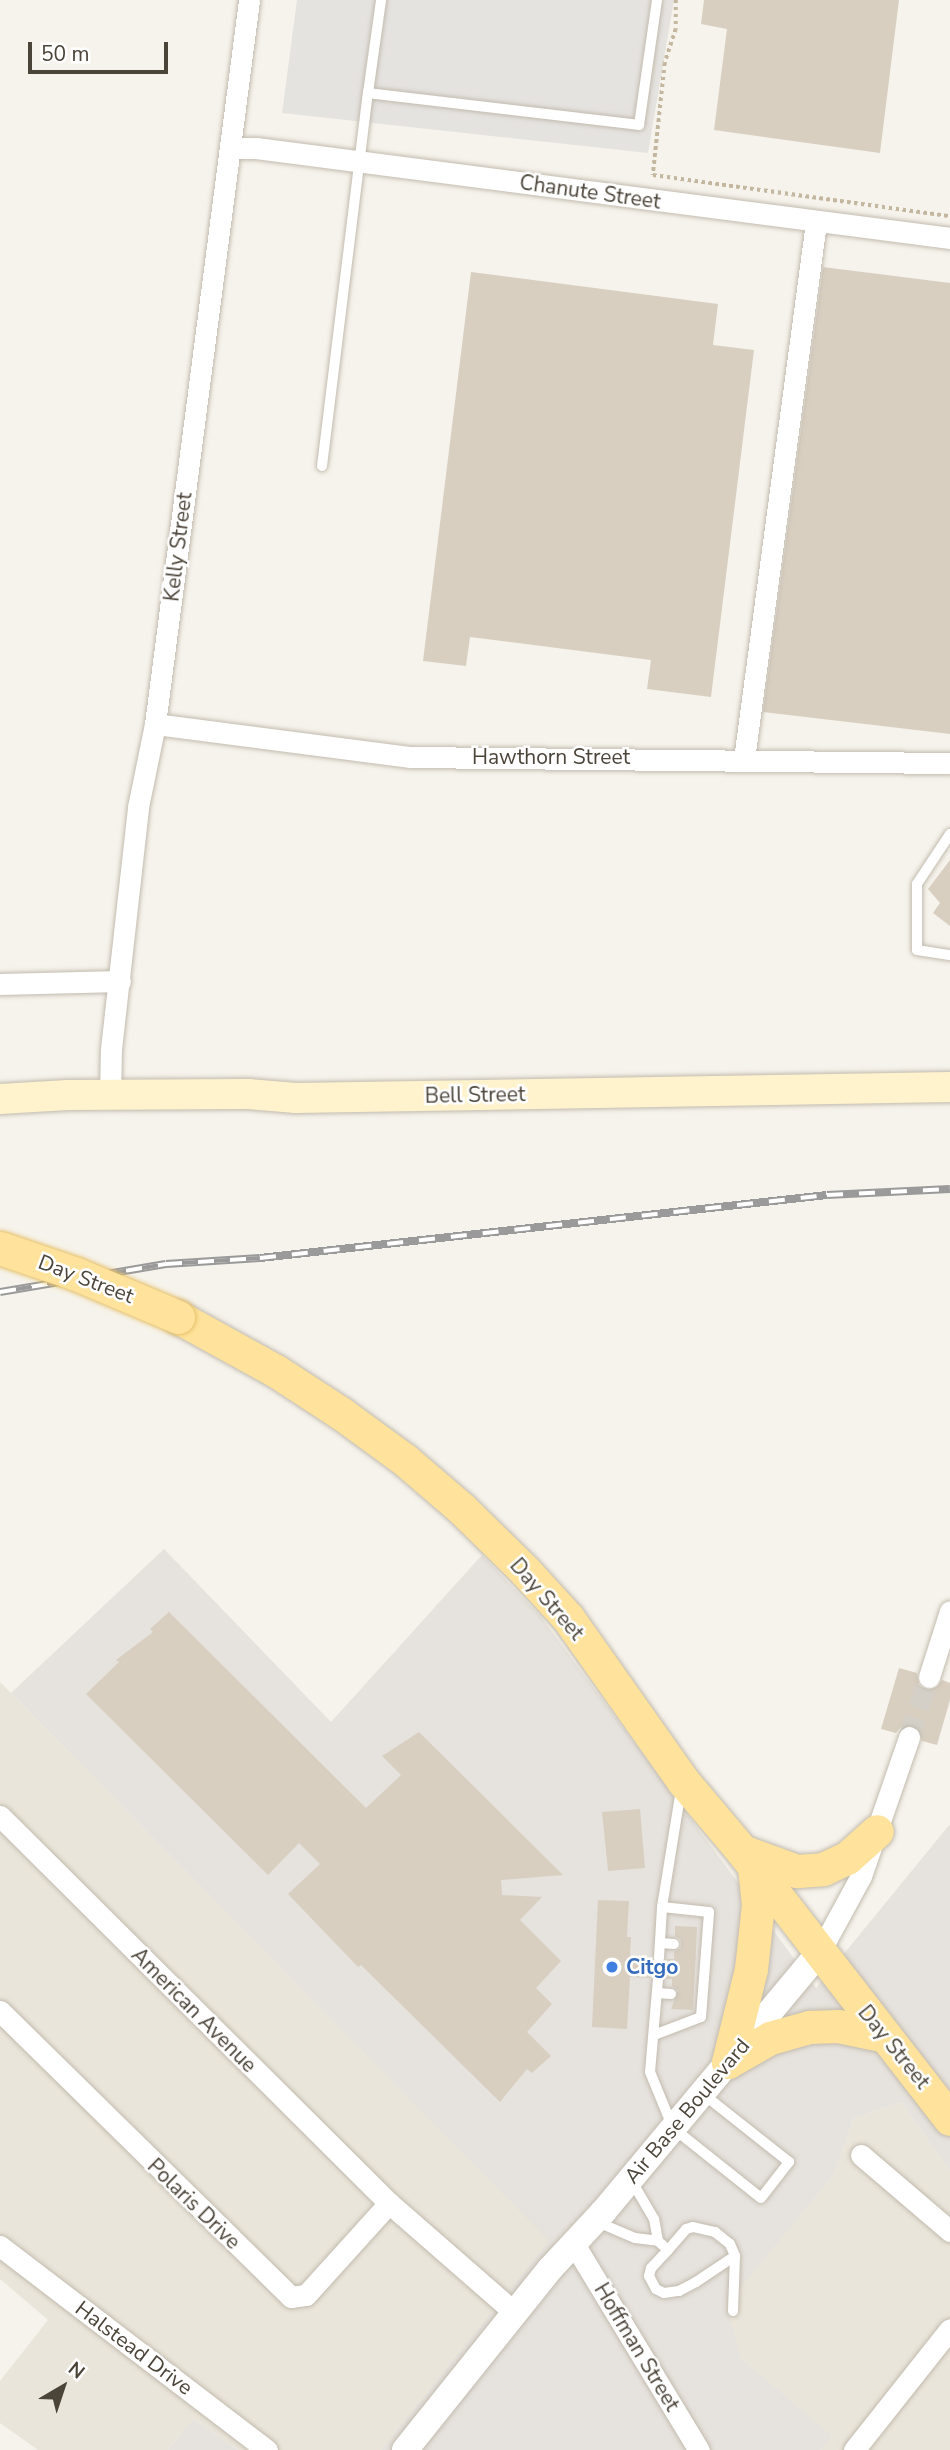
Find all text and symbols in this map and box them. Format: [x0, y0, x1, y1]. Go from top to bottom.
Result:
scale bar [32, 28, 172, 72]
text: 50 m [41, 40, 90, 68]
street label: Chanute Street [518, 170, 662, 214]
street label: Kelly Street [159, 491, 197, 603]
street label: Hawthorn Street [472, 744, 630, 770]
street label: Bell Street [425, 1082, 525, 1108]
street label: Day Street [35, 1249, 137, 1309]
street label: Day Street [505, 1553, 589, 1645]
street label: American Avenue [126, 1942, 262, 2078]
place label: Citgo [626, 1954, 678, 1980]
marker: Citgo [604, 1959, 620, 1975]
street label: Day Street [853, 2000, 935, 2094]
street label: Air Base Boulevard [619, 2033, 755, 2189]
street label: Polaris Drive [142, 2153, 246, 2255]
street label: Hoffman Street [589, 2278, 685, 2416]
street label: Halstead Drive [70, 2296, 198, 2400]
north arrow [28, 2352, 98, 2422]
text: N [63, 2356, 90, 2385]

